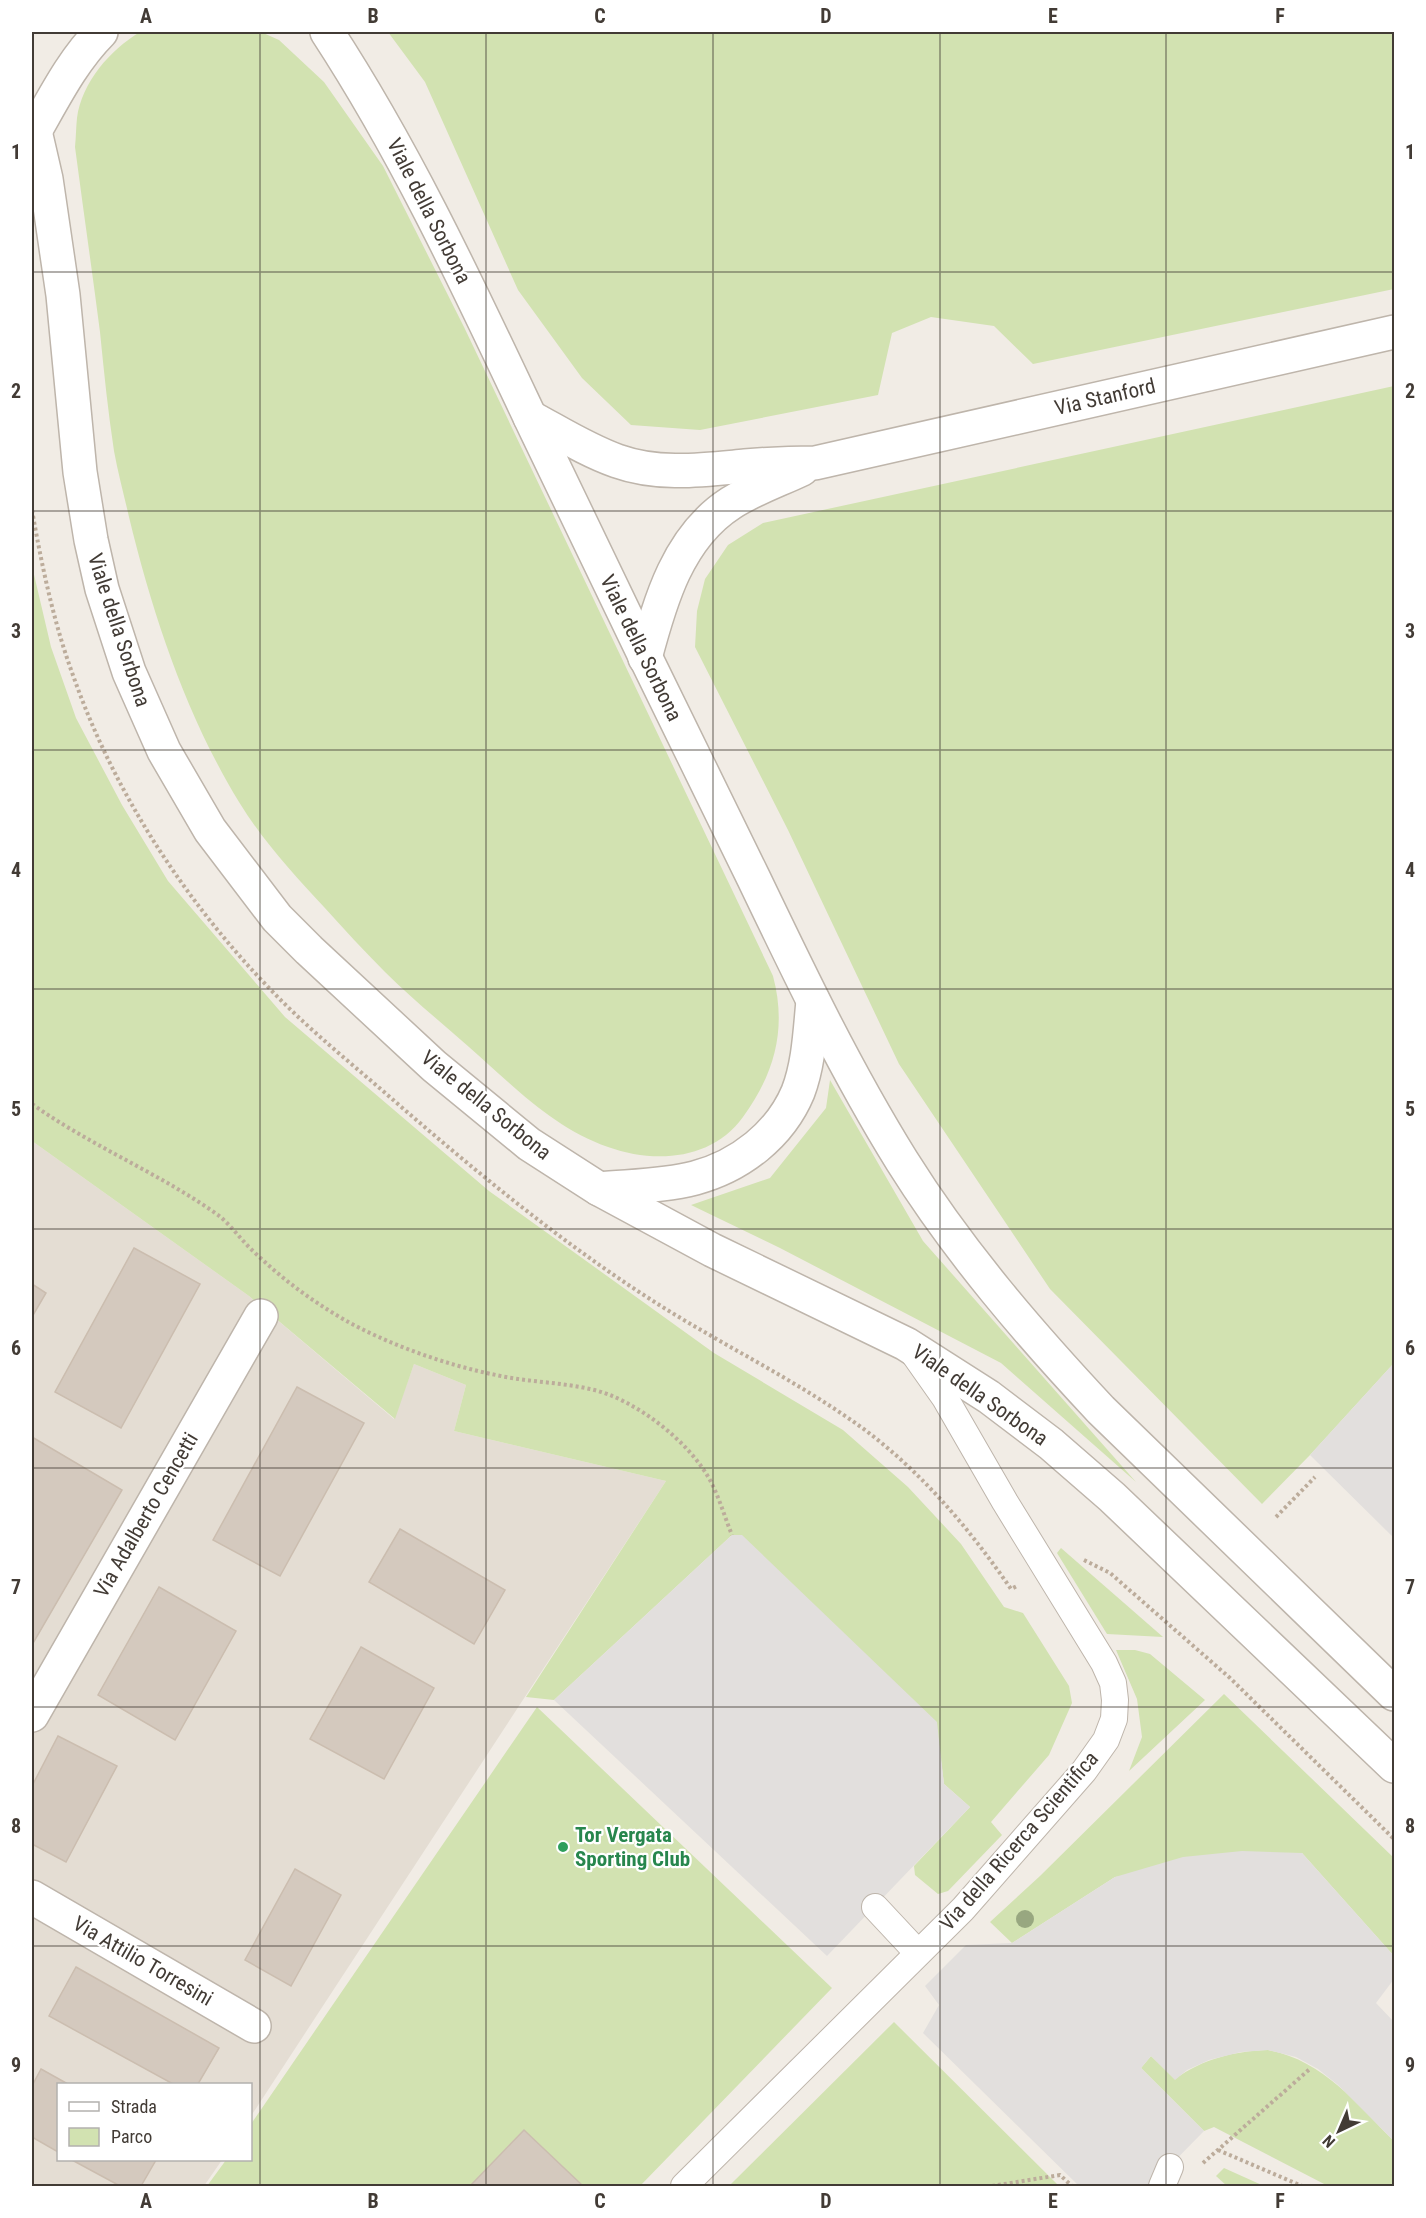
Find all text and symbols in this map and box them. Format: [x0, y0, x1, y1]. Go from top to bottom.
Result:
text: A [140, 4, 152, 28]
text: B [367, 4, 379, 28]
text: C [594, 4, 606, 28]
text: D [820, 4, 832, 28]
text: E [1048, 4, 1058, 28]
text: F [1275, 4, 1285, 28]
street label: Viale della Sorbona [382, 134, 476, 288]
text: 1 [11, 140, 21, 164]
text: 1 [1405, 140, 1415, 164]
street label: Via Stanford [1052, 374, 1158, 420]
text: 2 [11, 379, 21, 403]
text: 2 [1405, 379, 1415, 403]
street label: Viale della Sorbona [83, 550, 155, 710]
street label: Viale della Sorbona [595, 571, 687, 725]
text: 3 [11, 619, 21, 643]
text: 3 [1405, 619, 1415, 643]
text: 4 [11, 858, 21, 882]
text: 4 [1405, 858, 1415, 882]
street label: Viale della Sorbona [416, 1045, 556, 1165]
text: 5 [11, 1097, 21, 1121]
text: 5 [1405, 1097, 1415, 1121]
text: 6 [11, 1336, 21, 1360]
text: 6 [1405, 1336, 1415, 1360]
street label: Viale della Sorbona [908, 1339, 1052, 1451]
street label: Via Adalberto Cencetti [89, 1428, 203, 1602]
text: 7 [11, 1575, 21, 1599]
text: 7 [1405, 1575, 1415, 1599]
street label: Via della Ricerca Scientifica [935, 1747, 1103, 1935]
text: 8 [11, 1814, 21, 1838]
text: 8 [1405, 1814, 1415, 1838]
place label: Tor Vergata Sporting Club [575, 1823, 690, 1871]
marker: Tor Vergata Sporting Club [556, 1840, 570, 1854]
street label: Via Attilio Torresini [69, 1911, 217, 2011]
text: 9 [11, 2053, 21, 2077]
text: 9 [1405, 2053, 1415, 2077]
legend [57, 2083, 252, 2161]
text: Strada [111, 2096, 157, 2117]
north arrow [1309, 2101, 1369, 2161]
text: Parco [111, 2126, 152, 2147]
text: N [1319, 2131, 1339, 2152]
text: A [140, 2189, 152, 2213]
text: B [367, 2189, 379, 2213]
text: C [594, 2189, 606, 2213]
text: D [820, 2189, 832, 2213]
text: E [1048, 2189, 1058, 2213]
text: F [1275, 2189, 1285, 2213]

